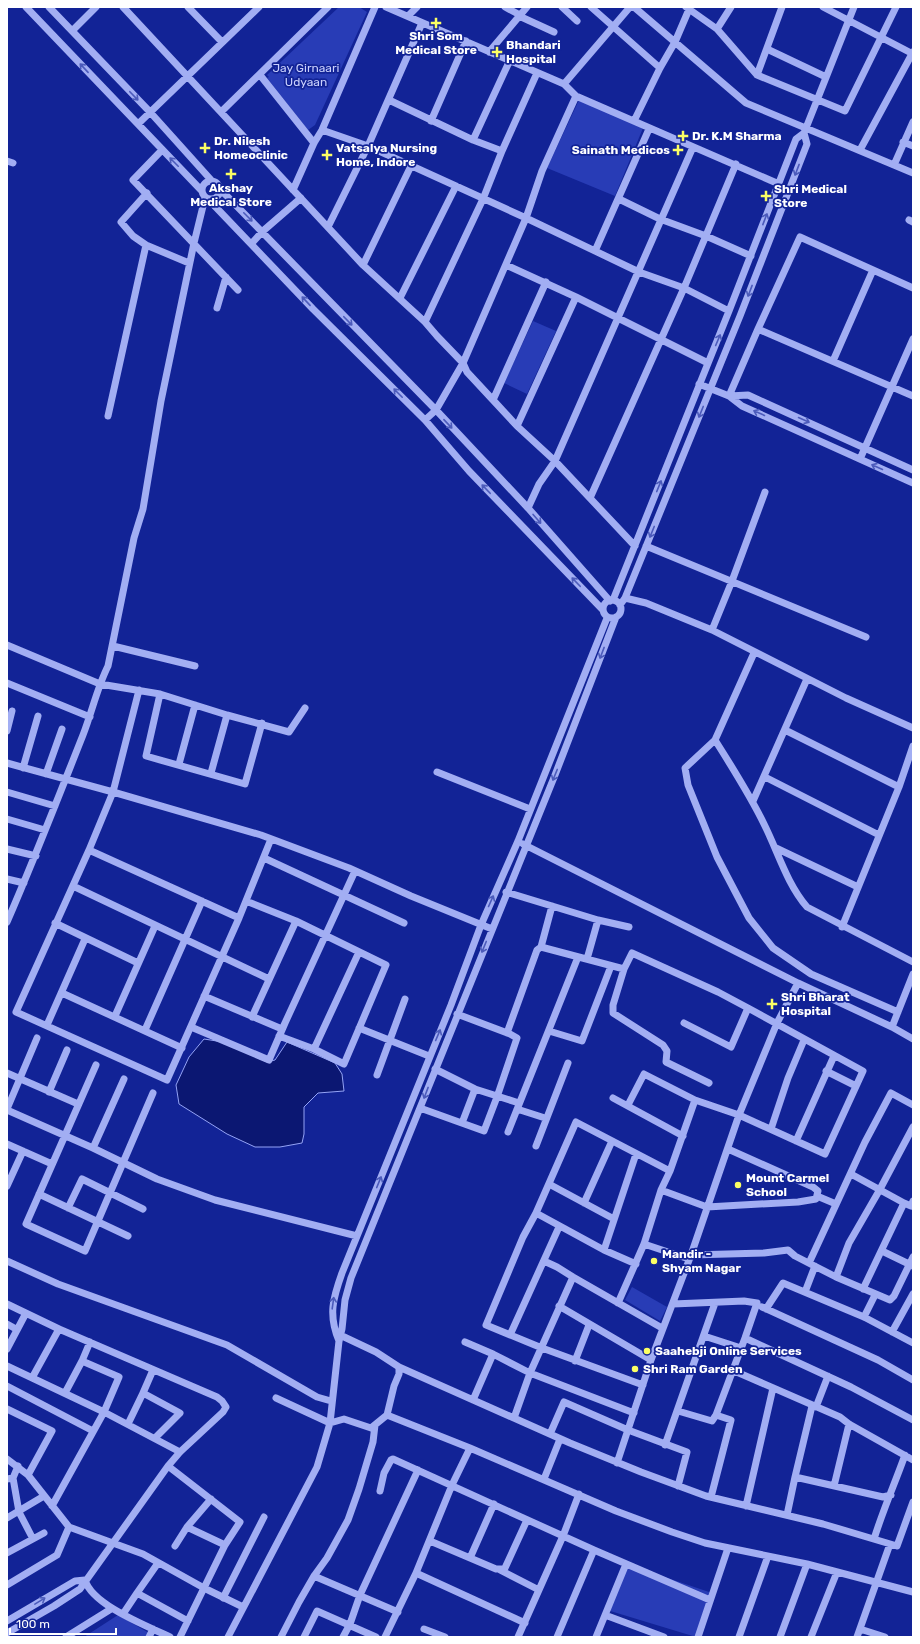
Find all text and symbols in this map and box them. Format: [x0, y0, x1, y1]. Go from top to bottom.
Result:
marker: Shri Som Medical Store [431, 18, 441, 28]
place label: Shri Som Medical Store [395, 29, 477, 57]
place label: Bhandari Hospital [506, 38, 561, 66]
marker: Bhandari Hospital [491, 46, 503, 58]
park label: Jay Girnaari Udyaan [273, 61, 340, 89]
one-way arrow [79, 63, 89, 73]
one-way arrow [130, 91, 139, 101]
place label: Dr. K.M Sharma [692, 129, 782, 143]
marker: Dr. K.M Sharma [677, 130, 689, 142]
place label: Dr. Nilesh Homeoclinic [214, 134, 288, 162]
place label: Vatsalya Nursing Home, Indore [336, 141, 437, 169]
marker: Dr. Nilesh Homeoclinic [199, 142, 211, 154]
place label: Sainath Medicos [572, 143, 670, 157]
marker: Sainath Medicos [673, 145, 683, 155]
marker: Vatsalya Nursing Home, Indore [321, 149, 333, 161]
one-way arrow [169, 157, 179, 167]
one-way arrow [792, 163, 800, 175]
marker: Akshay Medical Store [226, 169, 236, 179]
place label: Akshay Medical Store [190, 181, 272, 209]
place label: Shri Medical Store [774, 182, 847, 210]
marker: Shri Medical Store [761, 191, 771, 201]
one-way arrow [243, 212, 253, 222]
one-way arrow [762, 213, 770, 225]
one-way arrow [746, 285, 754, 297]
one-way arrow [301, 296, 310, 306]
one-way arrow [343, 316, 353, 326]
one-way arrow [714, 334, 722, 346]
one-way arrow [393, 388, 402, 398]
one-way arrow [697, 405, 704, 417]
one-way arrow [753, 409, 765, 416]
one-way arrow [798, 417, 810, 424]
one-way arrow [444, 418, 453, 429]
one-way arrow [872, 463, 884, 470]
one-way arrow [655, 481, 663, 493]
one-way arrow [481, 484, 490, 494]
one-way arrow [532, 513, 541, 523]
one-way arrow [648, 526, 655, 538]
one-way arrow [571, 577, 581, 587]
one-way arrow [597, 647, 605, 659]
one-way arrow [550, 768, 558, 780]
one-way arrow [488, 896, 495, 908]
one-way arrow [480, 940, 488, 952]
place label: Shri Bharat Hospital [781, 990, 850, 1018]
marker: Shri Bharat Hospital [766, 998, 778, 1010]
one-way arrow [435, 1030, 442, 1042]
one-way arrow [421, 1087, 429, 1099]
place label: Mount Carmel School [746, 1171, 829, 1199]
one-way arrow [376, 1176, 383, 1188]
marker: Mount Carmel School [733, 1180, 743, 1190]
place label: Mandir - Shyam Nagar [662, 1247, 741, 1275]
marker: Mandir - Shyam Nagar [649, 1256, 659, 1266]
one-way arrow [329, 1297, 337, 1310]
place label: Saahebji Online Services [655, 1344, 802, 1358]
marker: Saahebji Online Services [642, 1346, 652, 1356]
place label: Shri Ram Garden [643, 1362, 743, 1376]
marker: Shri Ram Garden [630, 1364, 640, 1374]
one-way arrow [34, 1597, 46, 1605]
scale bar [10, 1610, 116, 1636]
text: 100 m [16, 1617, 50, 1631]

